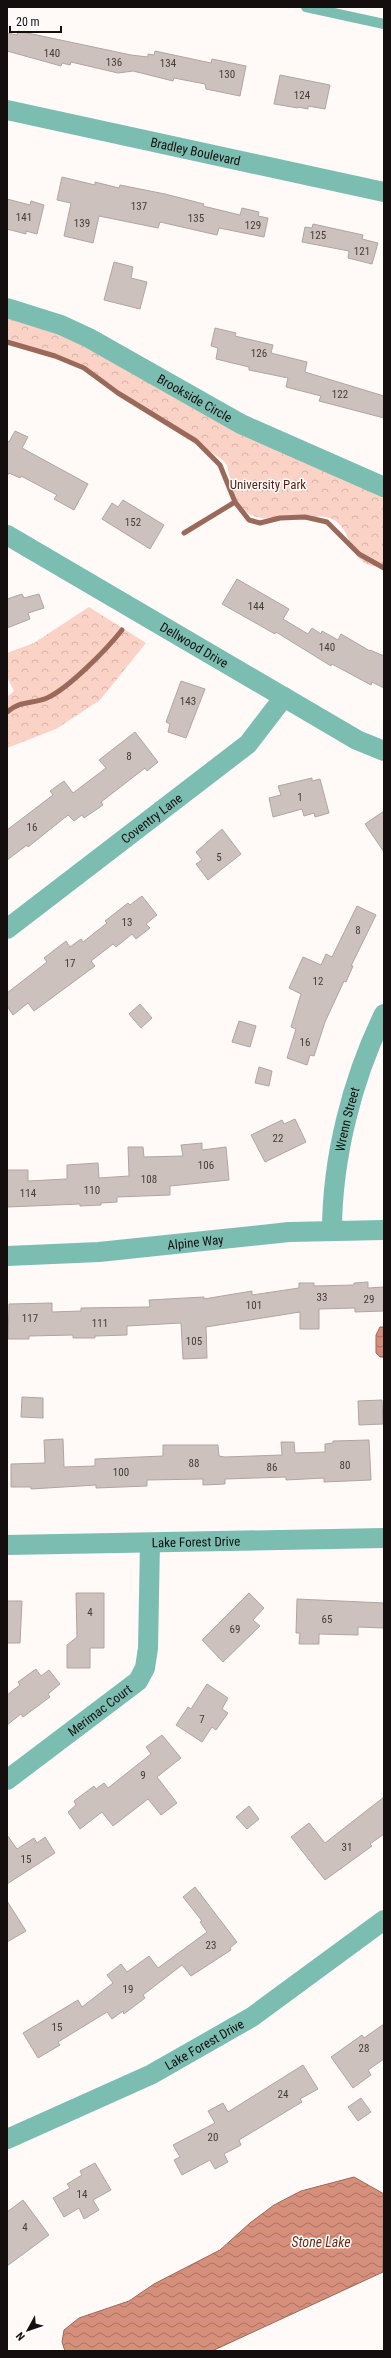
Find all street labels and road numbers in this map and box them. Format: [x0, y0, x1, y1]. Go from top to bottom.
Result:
street label: Bradley Boulevard [149, 134, 242, 169]
street label: Brookside Circle [154, 371, 235, 425]
street label: Dellwood Drive [157, 619, 231, 671]
street label: Coventry Lane [118, 790, 185, 847]
street label: Wrenn Street [332, 1085, 363, 1153]
street label: Alpine Way [167, 1232, 225, 1253]
street label: Lake Forest Drive [152, 1534, 240, 1550]
street label: Merimac Court [65, 1681, 135, 1739]
street label: Lake Forest Drive [162, 2016, 247, 2073]

